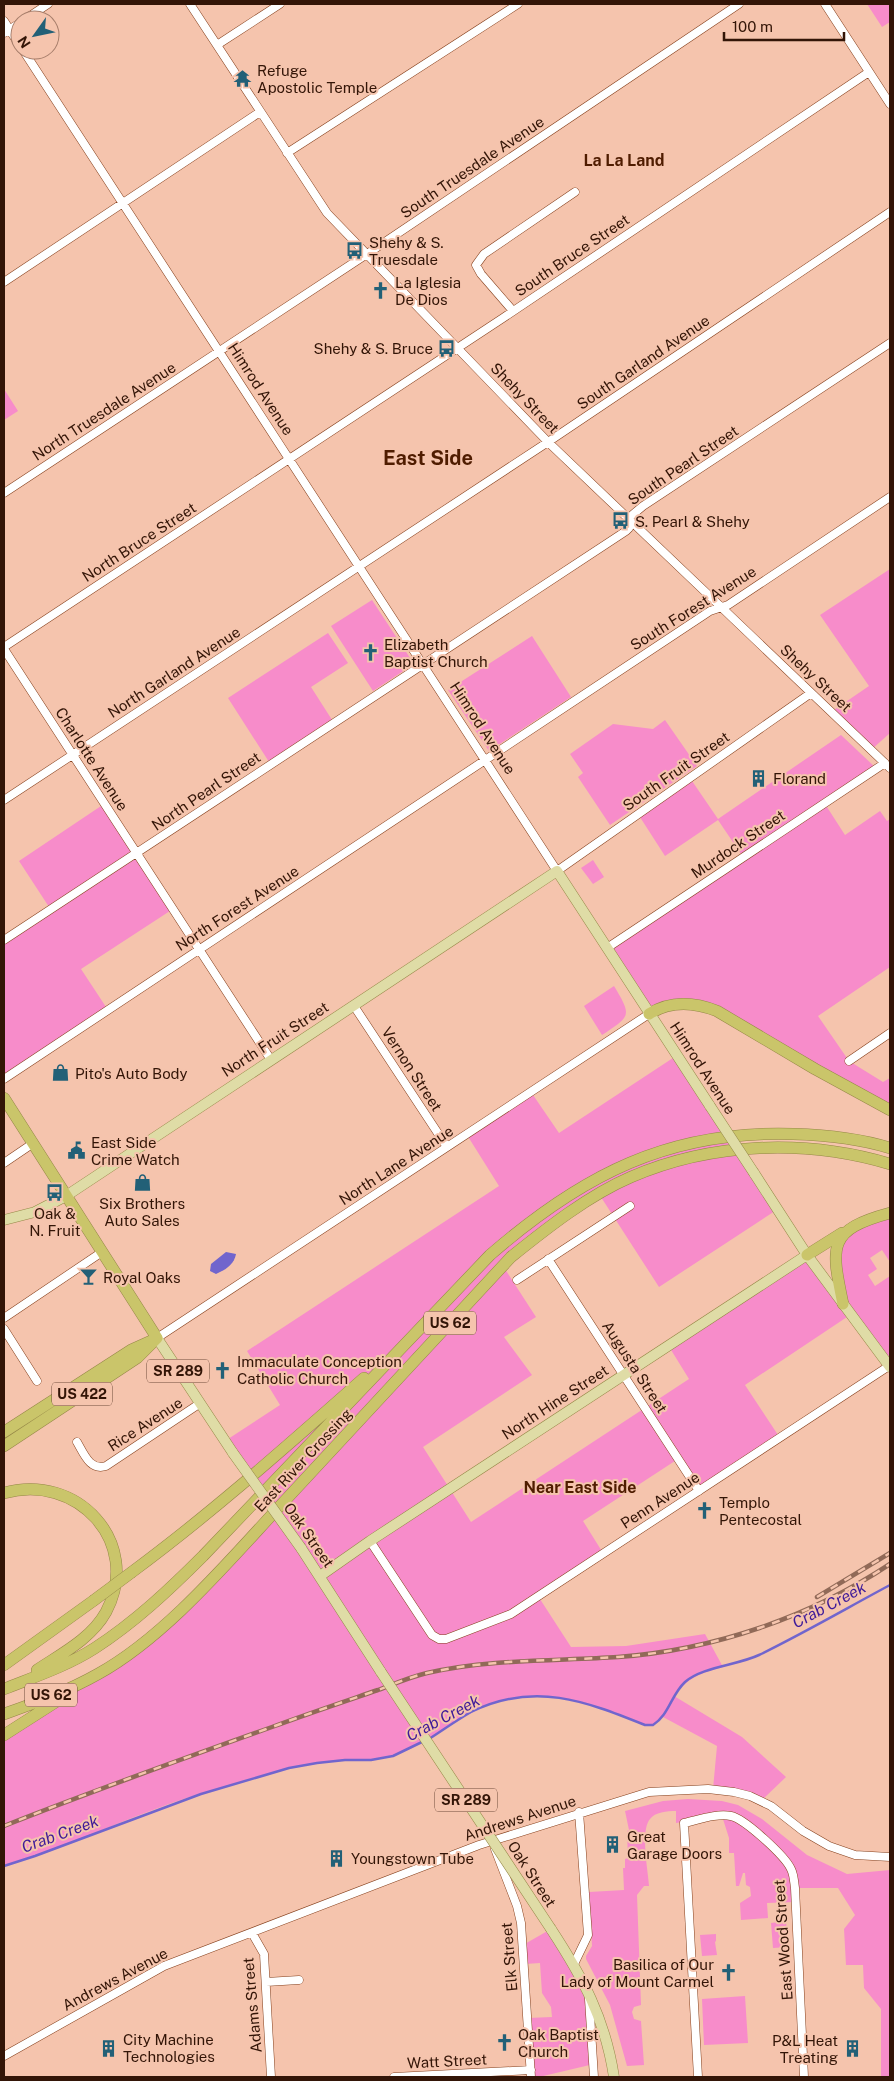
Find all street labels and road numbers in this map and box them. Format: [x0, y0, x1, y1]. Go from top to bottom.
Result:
street label: South Truesdale Avenue [397, 113, 547, 221]
street label: South Bruce Street [512, 210, 632, 299]
street label: South Garland Avenue [574, 311, 712, 413]
street label: Himrod Avenue [225, 340, 297, 438]
street label: North Truesdale Avenue [29, 358, 179, 464]
street label: Shehy Street [487, 359, 563, 437]
street label: South Pearl Street [625, 422, 741, 508]
street label: North Bruce Street [79, 499, 199, 585]
street label: South Forest Avenue [627, 562, 759, 654]
street label: North Garland Avenue [105, 623, 243, 721]
street label: Shehy Street [777, 641, 855, 715]
street label: Himrod Avenue [447, 679, 519, 777]
street label: Charlotte Avenue [52, 704, 132, 814]
street label: South Fruit Street [620, 728, 733, 814]
street label: North Pearl Street [148, 748, 264, 834]
street label: Murdock Street [688, 806, 788, 882]
street label: North Forest Avenue [172, 862, 302, 954]
street label: North Fruit Street [218, 998, 332, 1080]
street label: Himrod Avenue [667, 1019, 739, 1117]
street label: Vernon Street [378, 1024, 446, 1114]
street label: North Lane Avenue [336, 1122, 456, 1208]
road number: US 62 [424, 1312, 476, 1335]
street label: Augusta Street [599, 1318, 671, 1416]
road number: SR 289 [147, 1360, 209, 1382]
street label: North Hine Street [499, 1361, 611, 1443]
road number: US 422 [52, 1382, 112, 1406]
street label: Rice Avenue [105, 1394, 185, 1454]
street label: East River Crossing [251, 1405, 355, 1515]
street label: Penn Avenue [617, 1468, 703, 1532]
street label: Oak Street [281, 1499, 338, 1571]
road number: US 62 [25, 1684, 77, 1706]
road number: SR 289 [435, 1788, 497, 1812]
street label: Andrews Avenue [462, 1792, 578, 1844]
street label: Oak Street [504, 1838, 560, 1910]
street label: East Wood Street [770, 1879, 796, 2001]
street label: Elk Street [497, 1922, 520, 1992]
street label: Andrews Avenue [59, 1944, 171, 2014]
street label: Adams Street [239, 1956, 265, 2053]
street label: Watt Street [407, 2050, 488, 2072]

